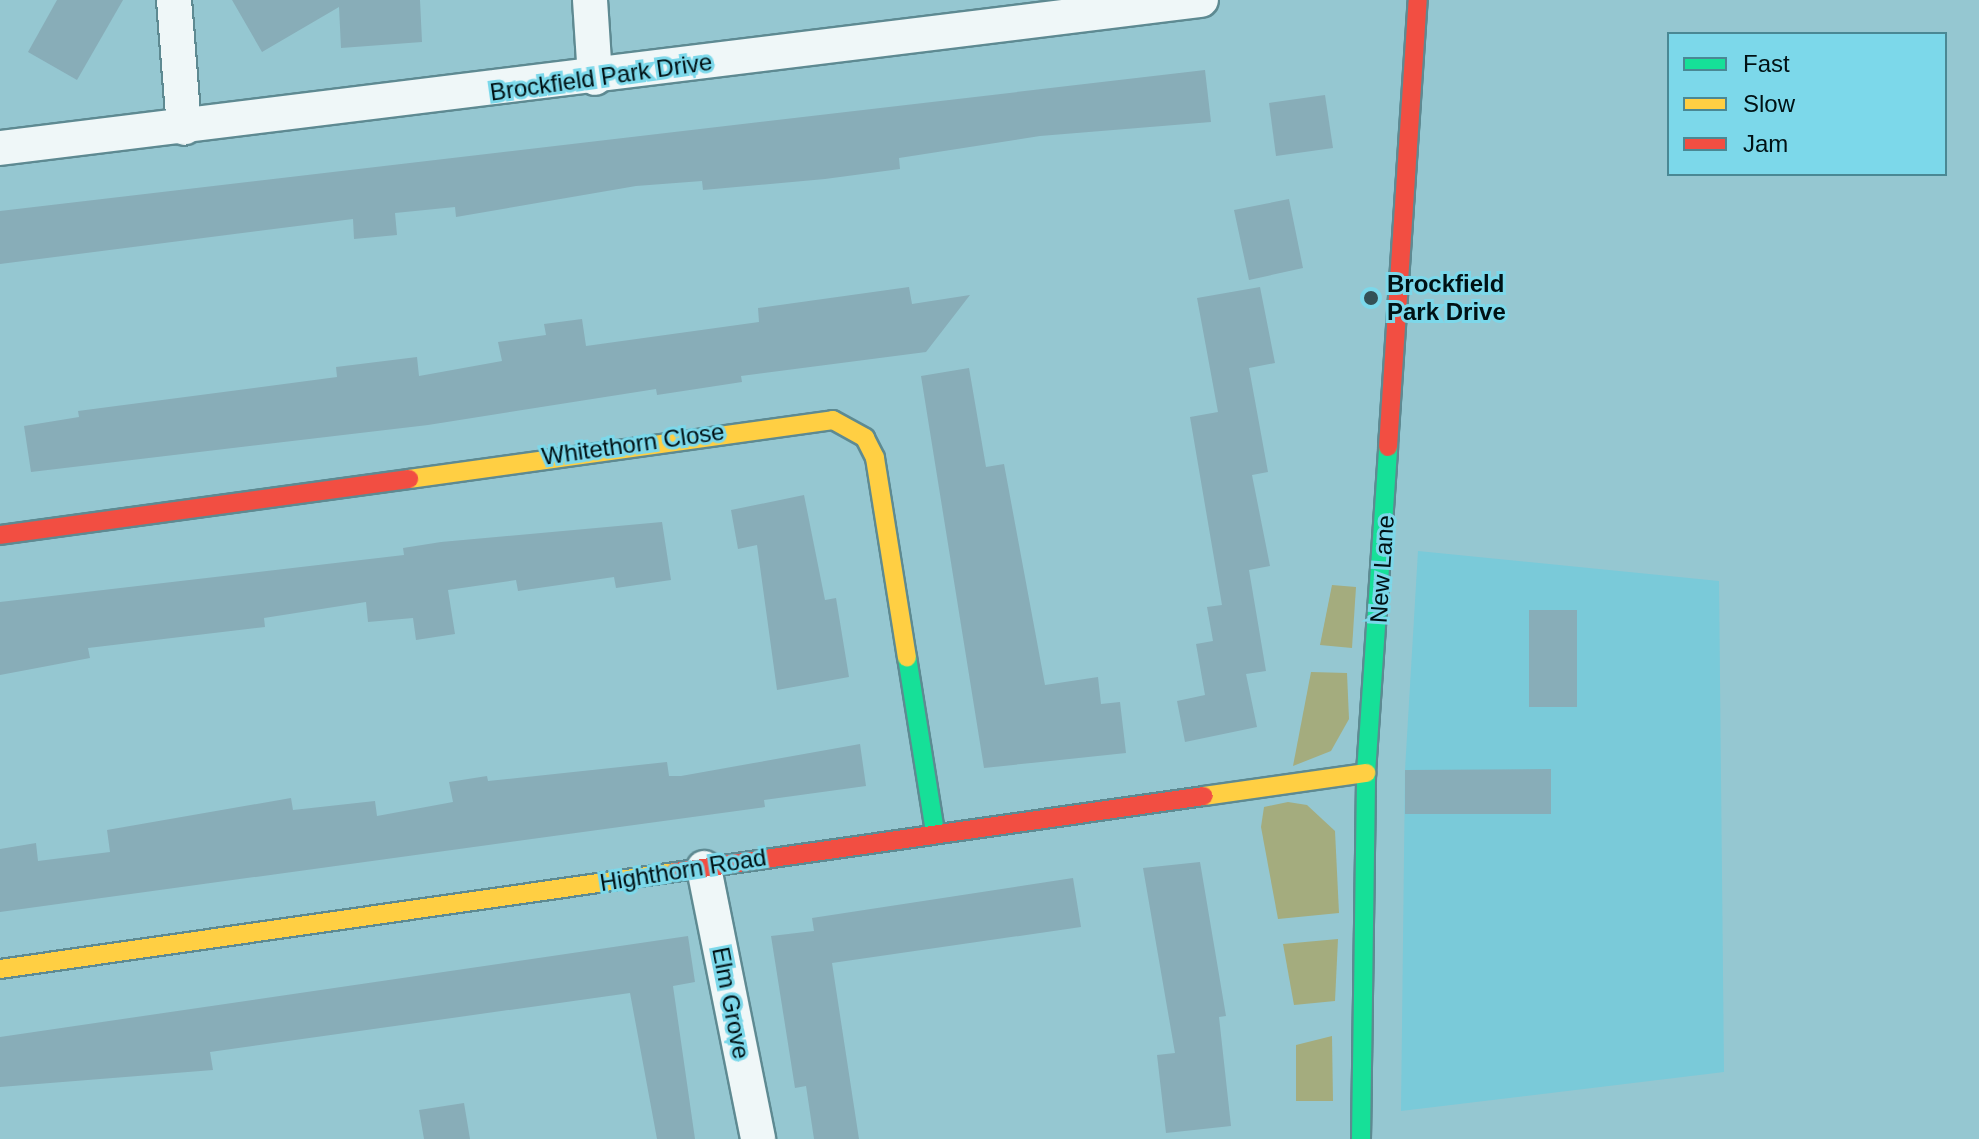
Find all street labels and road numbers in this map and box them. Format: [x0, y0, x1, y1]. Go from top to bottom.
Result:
street label: Brockfield Park Drive [488, 47, 714, 107]
street label: Whitethorn Close [540, 417, 726, 471]
street label: New Lane [1364, 514, 1400, 624]
street label: Highthorn Road [598, 843, 768, 897]
street label: Elm Grove [706, 945, 756, 1061]

